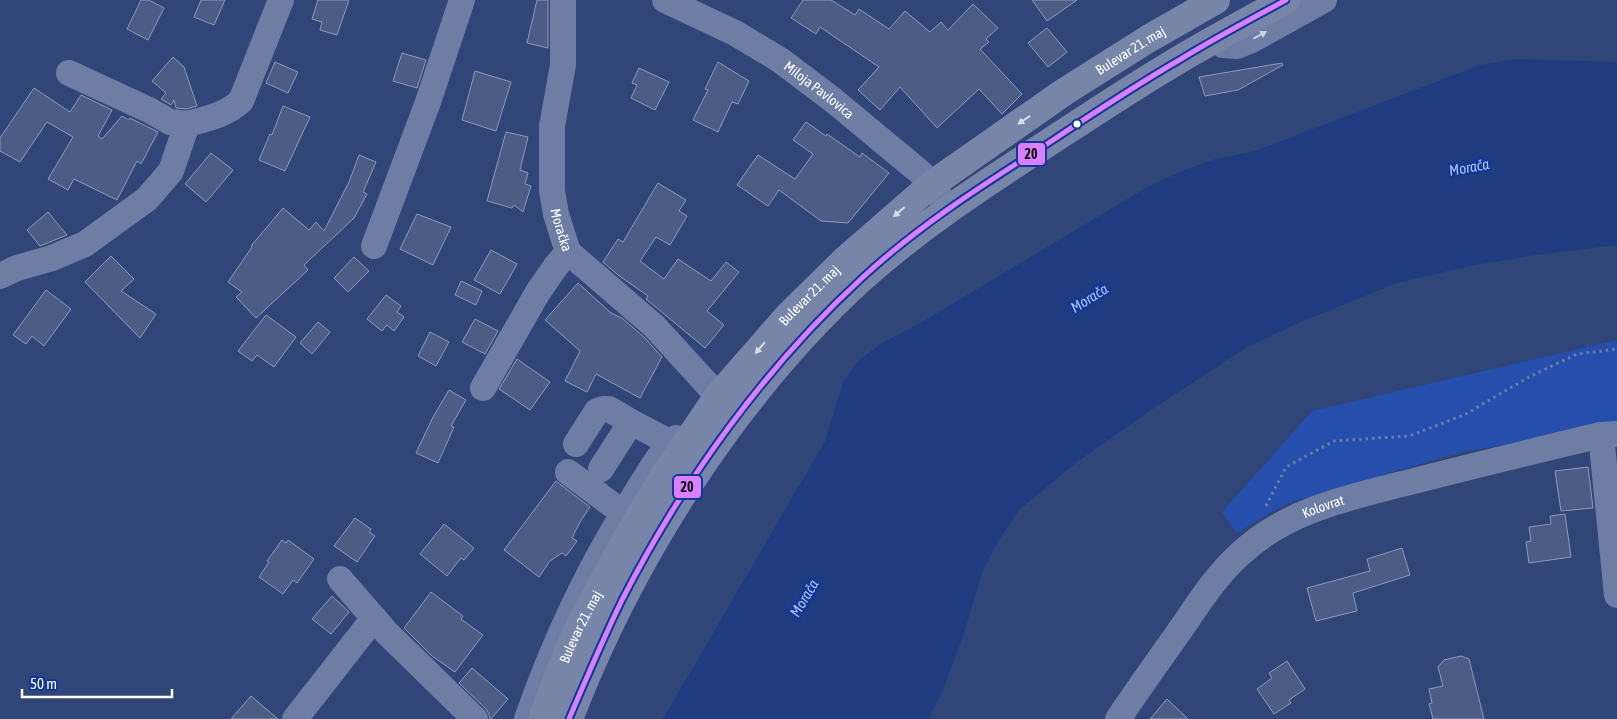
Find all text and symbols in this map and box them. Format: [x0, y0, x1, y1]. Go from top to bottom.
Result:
street label: Bulevar 21. maj [1093, 23, 1168, 78]
one-way arrow [1254, 31, 1267, 40]
street label: Miloja Pavlovica [781, 58, 857, 122]
one-way arrow [1017, 115, 1031, 125]
unlabelled marker [1072, 119, 1082, 129]
line badge: 20 [1017, 142, 1046, 166]
text: 20 [1024, 146, 1038, 162]
water label: Morača [1448, 155, 1490, 179]
one-way arrow [894, 206, 906, 218]
street label: Moračka [547, 207, 575, 253]
street label: Bulevar 21. maj [776, 262, 843, 329]
water label: Morača [1067, 280, 1111, 316]
one-way arrow [754, 342, 765, 355]
line badge: 20 [673, 475, 702, 499]
text: 20 [680, 479, 694, 495]
street label: Kolovrat [1300, 492, 1346, 521]
water label: Morača [786, 576, 822, 620]
street label: Bulevar 21. maj [556, 588, 605, 665]
scale bar [22, 666, 172, 698]
text: 50 m [30, 675, 57, 692]

